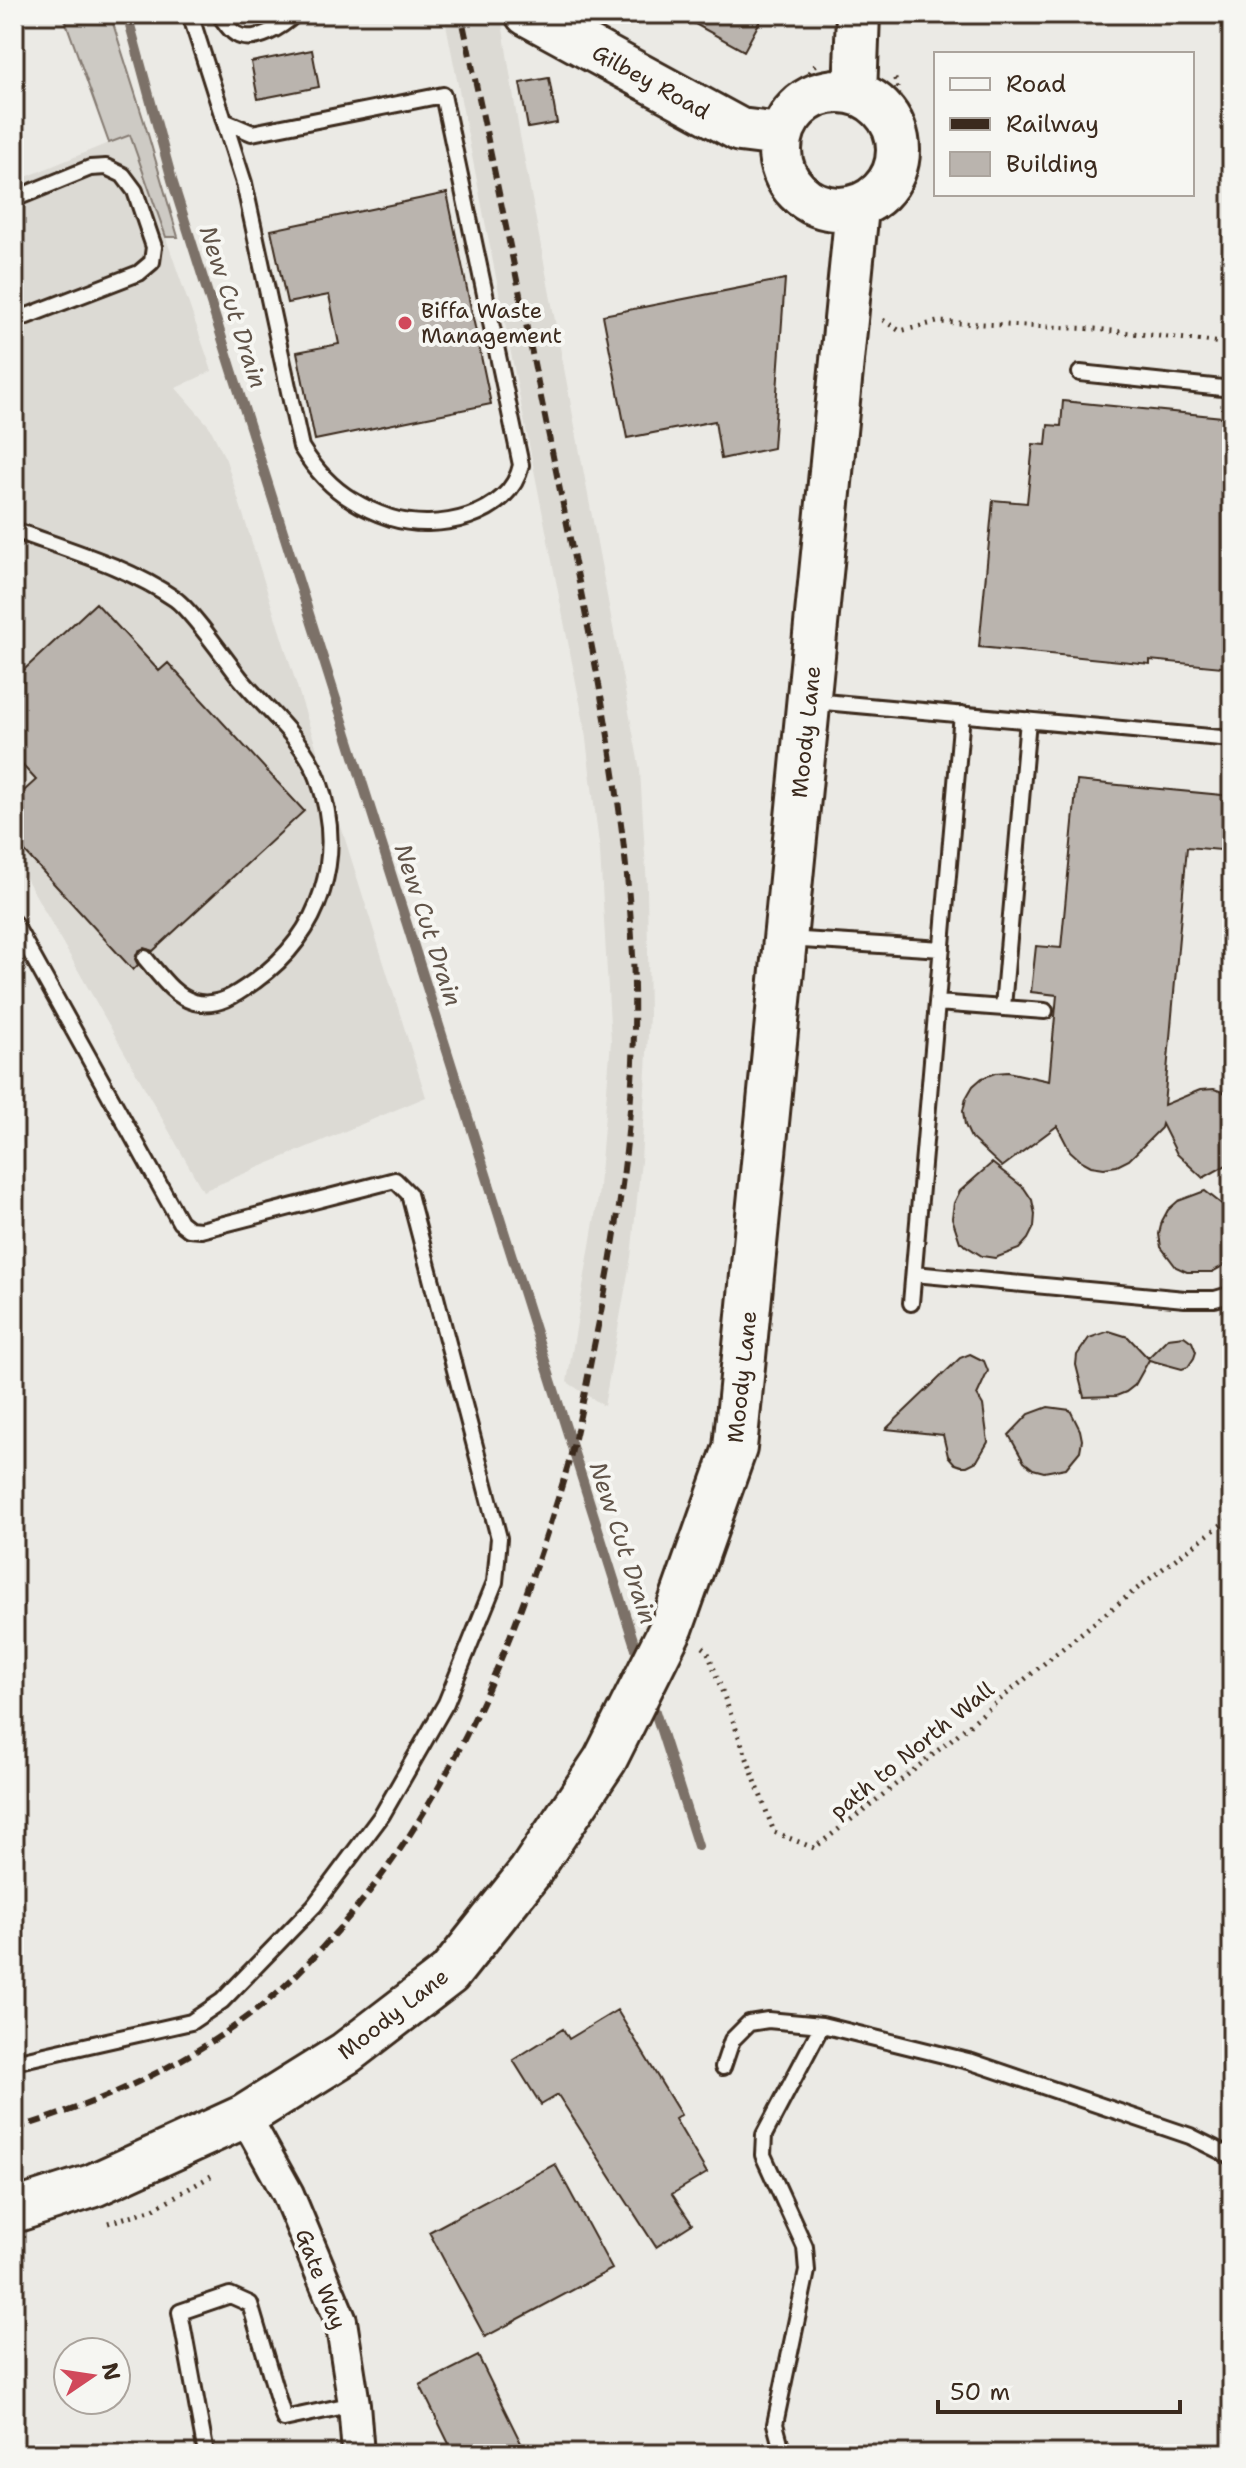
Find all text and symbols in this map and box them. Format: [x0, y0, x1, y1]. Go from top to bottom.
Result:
street label: Gilbey Road [587, 38, 715, 126]
legend [934, 52, 1194, 196]
text: Road [1006, 68, 1066, 100]
text: Railway [1006, 108, 1099, 140]
text: Building [1006, 148, 1098, 180]
water label: New Cut Drain [192, 222, 274, 392]
place label: Biffa Waste Management [421, 296, 562, 350]
marker: Biffa Waste Management [396, 314, 414, 332]
street label: Moody Lane [785, 664, 827, 800]
water label: New Cut Drain [387, 840, 469, 1010]
street label: Moody Lane [721, 1309, 763, 1445]
water label: New Cut Drain [582, 1458, 664, 1628]
street label: path to North Wall [824, 1675, 1000, 1825]
street label: Moody Lane [332, 1962, 454, 2066]
street label: Gate Way [289, 2225, 353, 2333]
north arrow [52, 2336, 132, 2416]
text: N [95, 2360, 127, 2383]
scale bar [938, 2364, 1180, 2414]
text: 50 m [950, 2376, 1010, 2408]

